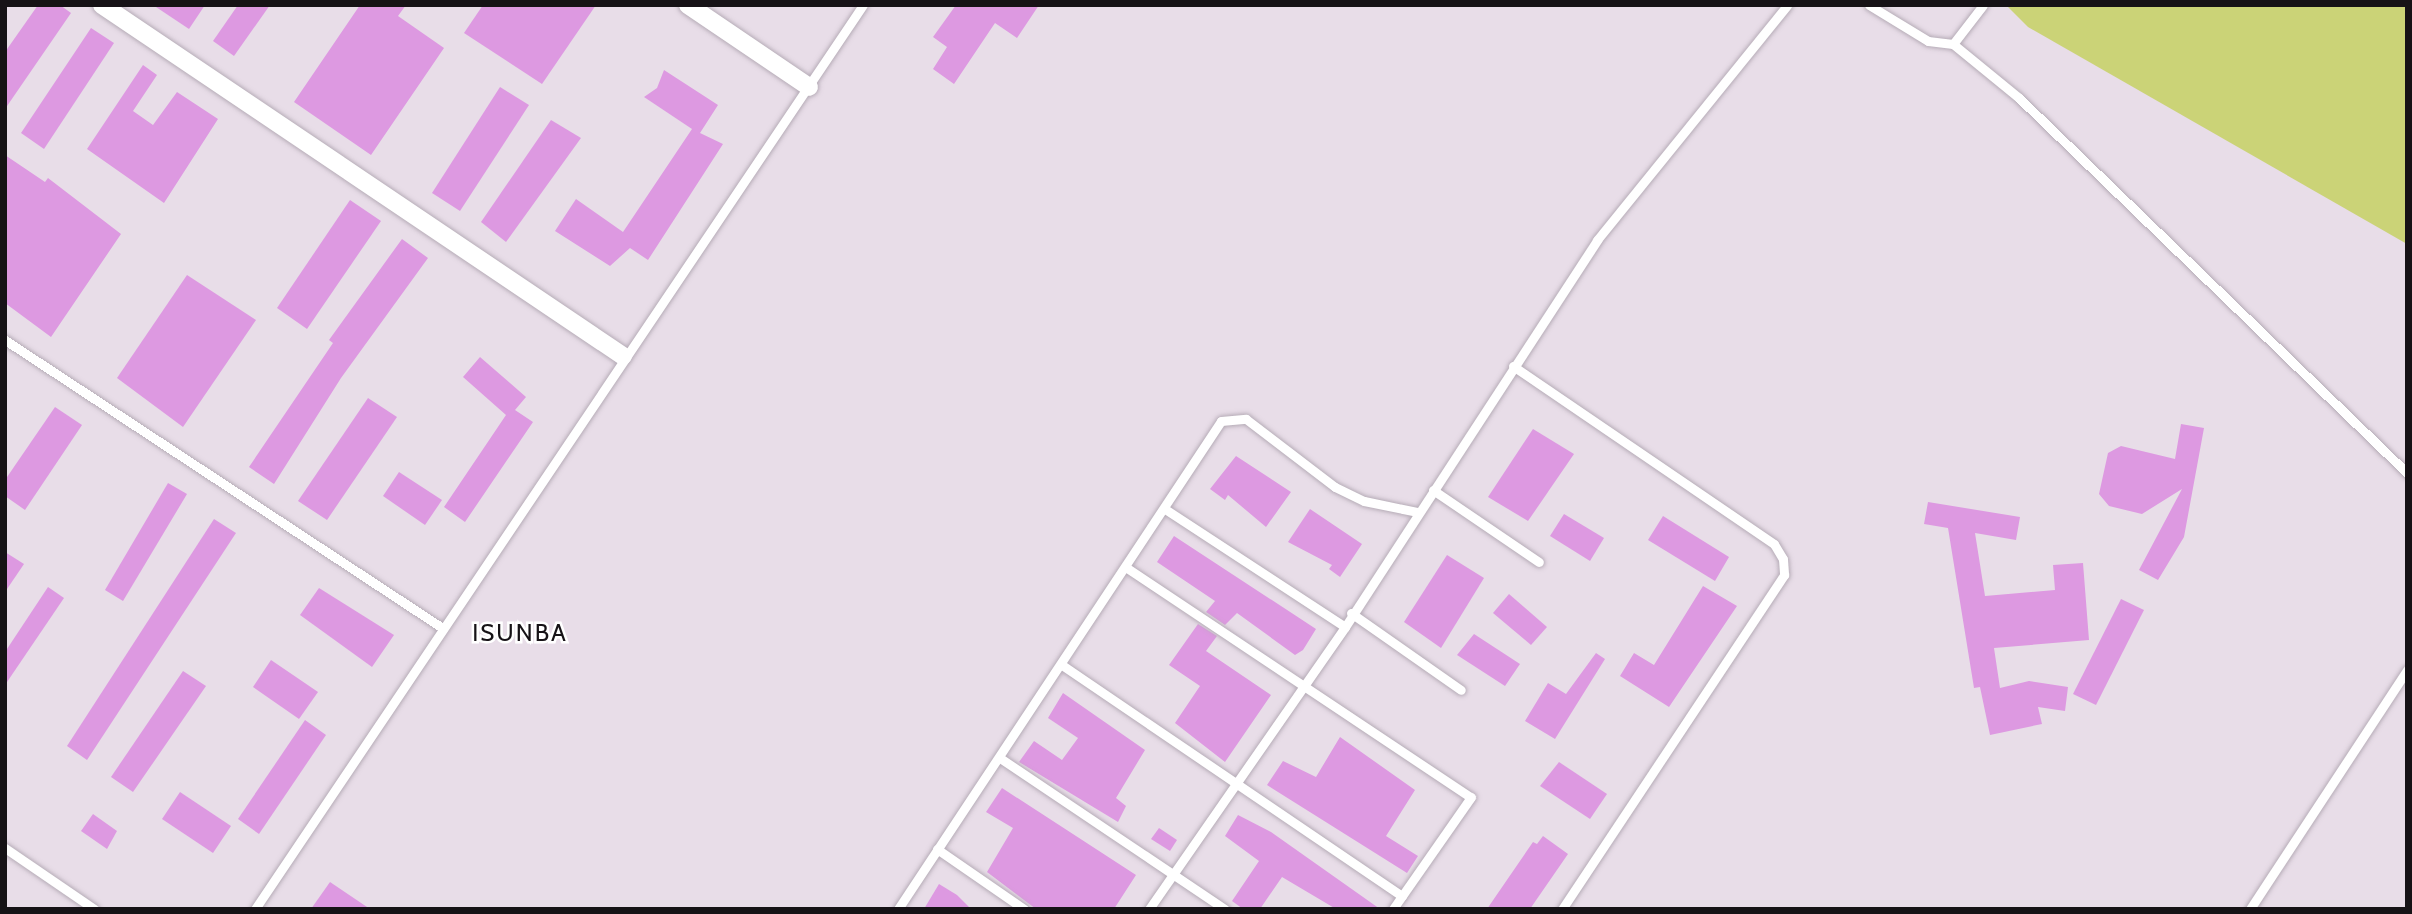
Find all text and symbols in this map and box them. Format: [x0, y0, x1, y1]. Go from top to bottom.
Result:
district label: ISUNBA [473, 619, 567, 647]

